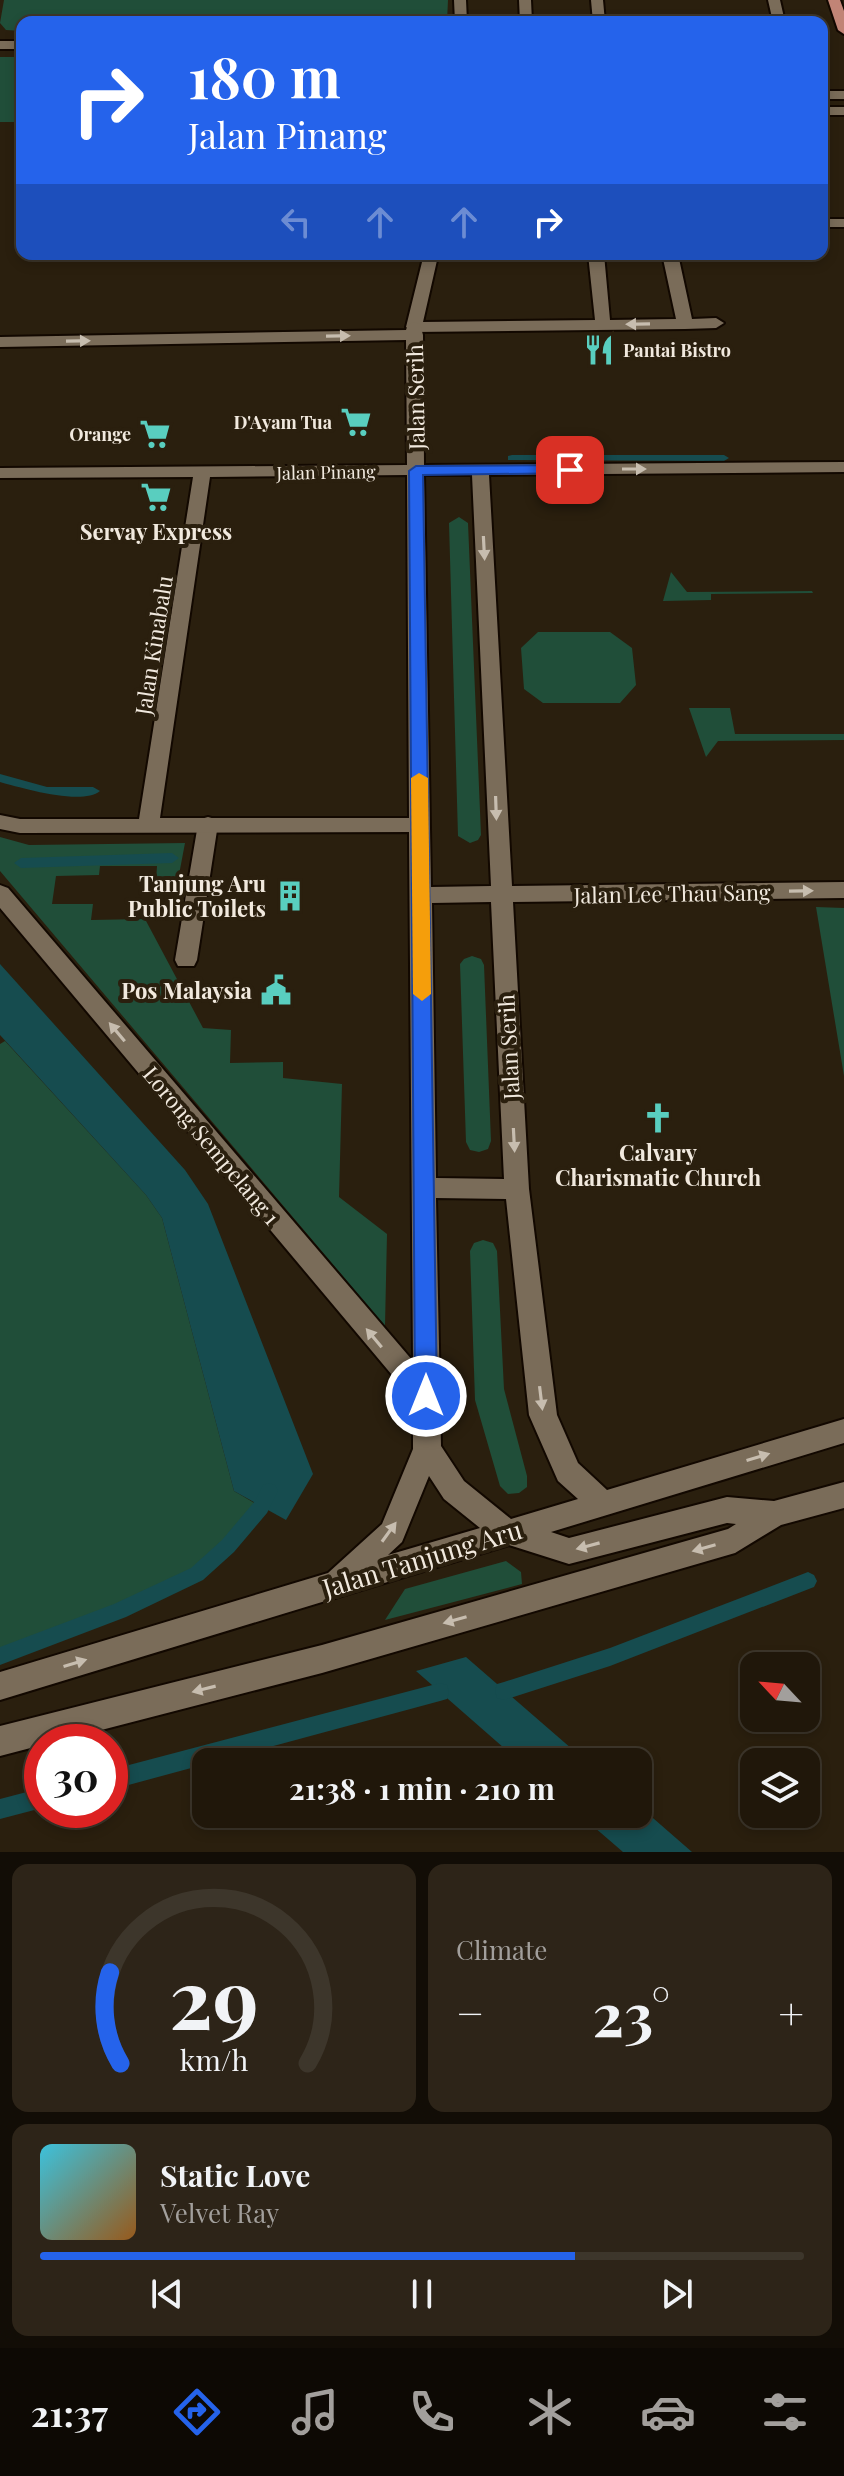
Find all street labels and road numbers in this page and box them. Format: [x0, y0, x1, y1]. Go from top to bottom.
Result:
street label: Jalan Serih [399, 344, 431, 451]
street label: Jalan Pinang [275, 459, 376, 485]
street label: Jalan Kinabalu [127, 573, 179, 718]
street label: Jalan Lee Thau Sang [572, 876, 771, 910]
street label: Jalan Serih [490, 993, 526, 1102]
street label: Lorong Sempelang 1 [137, 1059, 287, 1231]
street label: Jalan Tanjung Aru [317, 1511, 526, 1605]

